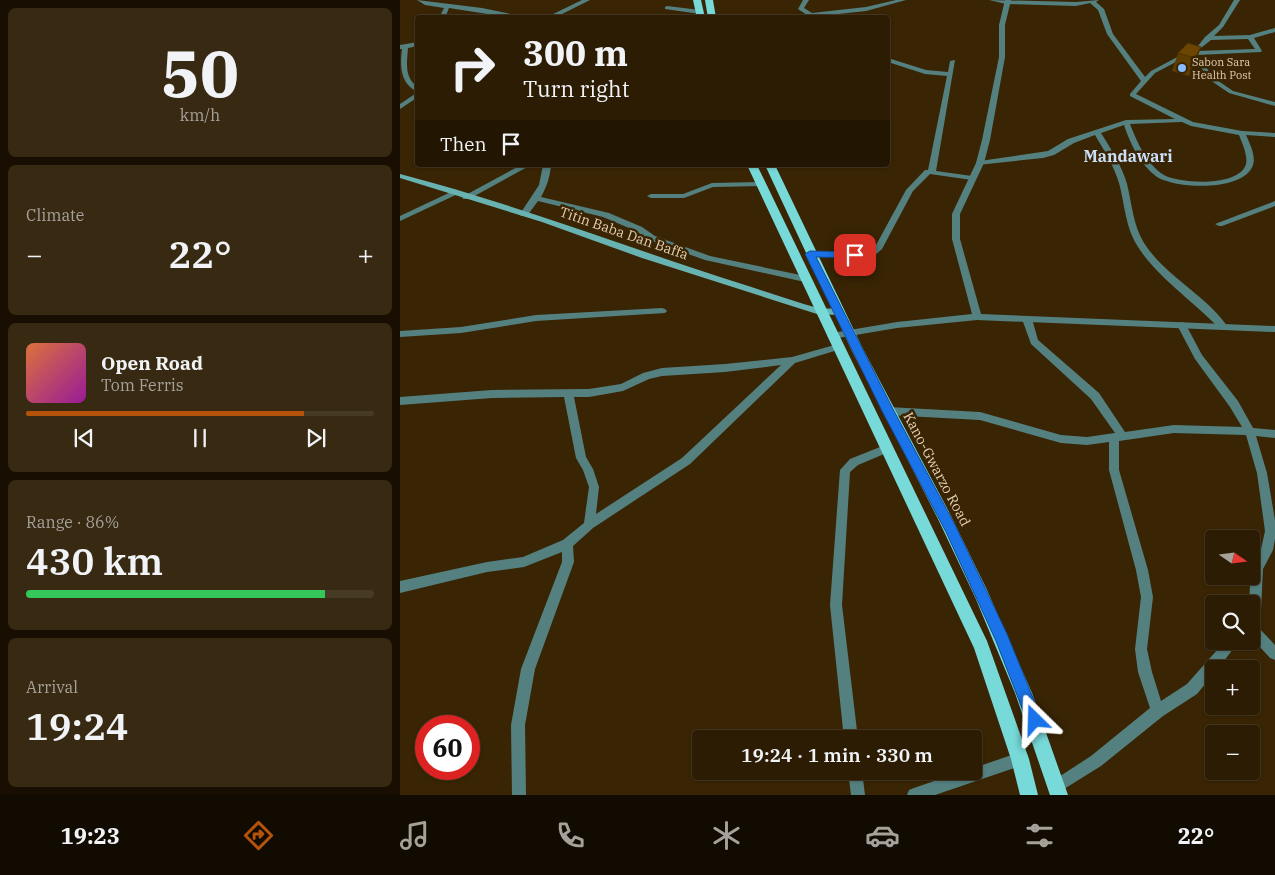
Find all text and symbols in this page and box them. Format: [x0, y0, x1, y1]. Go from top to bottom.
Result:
text: 50 [161, 30, 239, 115]
text: 300 m [523, 30, 628, 76]
icon: right [440, 35, 505, 100]
place label: Sabon Sara Health Post [1192, 55, 1251, 82]
marker: Sabon Sara Health Post [1176, 62, 1188, 74]
text: Turn right [523, 74, 630, 103]
text: km/h [180, 105, 220, 125]
icon: arrive [497, 130, 525, 158]
text: Then [440, 132, 487, 156]
district label: Mandawari [1083, 146, 1173, 166]
street label: Titin Baba Dan Baffa [557, 202, 691, 264]
text: Climate [26, 205, 84, 225]
text: 22° [168, 229, 232, 278]
pin [834, 234, 876, 276]
text: − [26, 236, 43, 273]
text: + [357, 236, 374, 273]
icon: arrive [841, 241, 869, 269]
text: Open Road [101, 351, 203, 375]
text: Tom Ferris [101, 375, 184, 395]
street label: Kano-Gwarzo Road [899, 409, 975, 529]
icon: previous [70, 424, 98, 452]
icon: pause [186, 424, 214, 452]
icon: next [302, 424, 330, 452]
text: Range · 86% [26, 512, 119, 532]
north arrow [1205, 530, 1260, 585]
map controls [1205, 530, 1260, 780]
text: 430 km [26, 536, 163, 585]
button: search [1205, 595, 1260, 650]
button: + [1205, 660, 1260, 715]
text: Arrival [26, 677, 78, 697]
position arrow [1008, 693, 1060, 745]
text: 19:24 [26, 701, 129, 750]
speed limit sign: 60 [415, 715, 480, 780]
button: − [1205, 725, 1260, 780]
text: 19:24 · 1 min · 330 m [741, 743, 933, 767]
icon: directions [241, 818, 276, 853]
icon: music [397, 818, 432, 853]
icon: phone [553, 818, 588, 853]
icon: climate [709, 818, 744, 853]
icon: car [865, 818, 900, 853]
icon: filters [1022, 818, 1057, 853]
text: 19:23 [61, 821, 120, 850]
text: 22° [1178, 821, 1214, 850]

